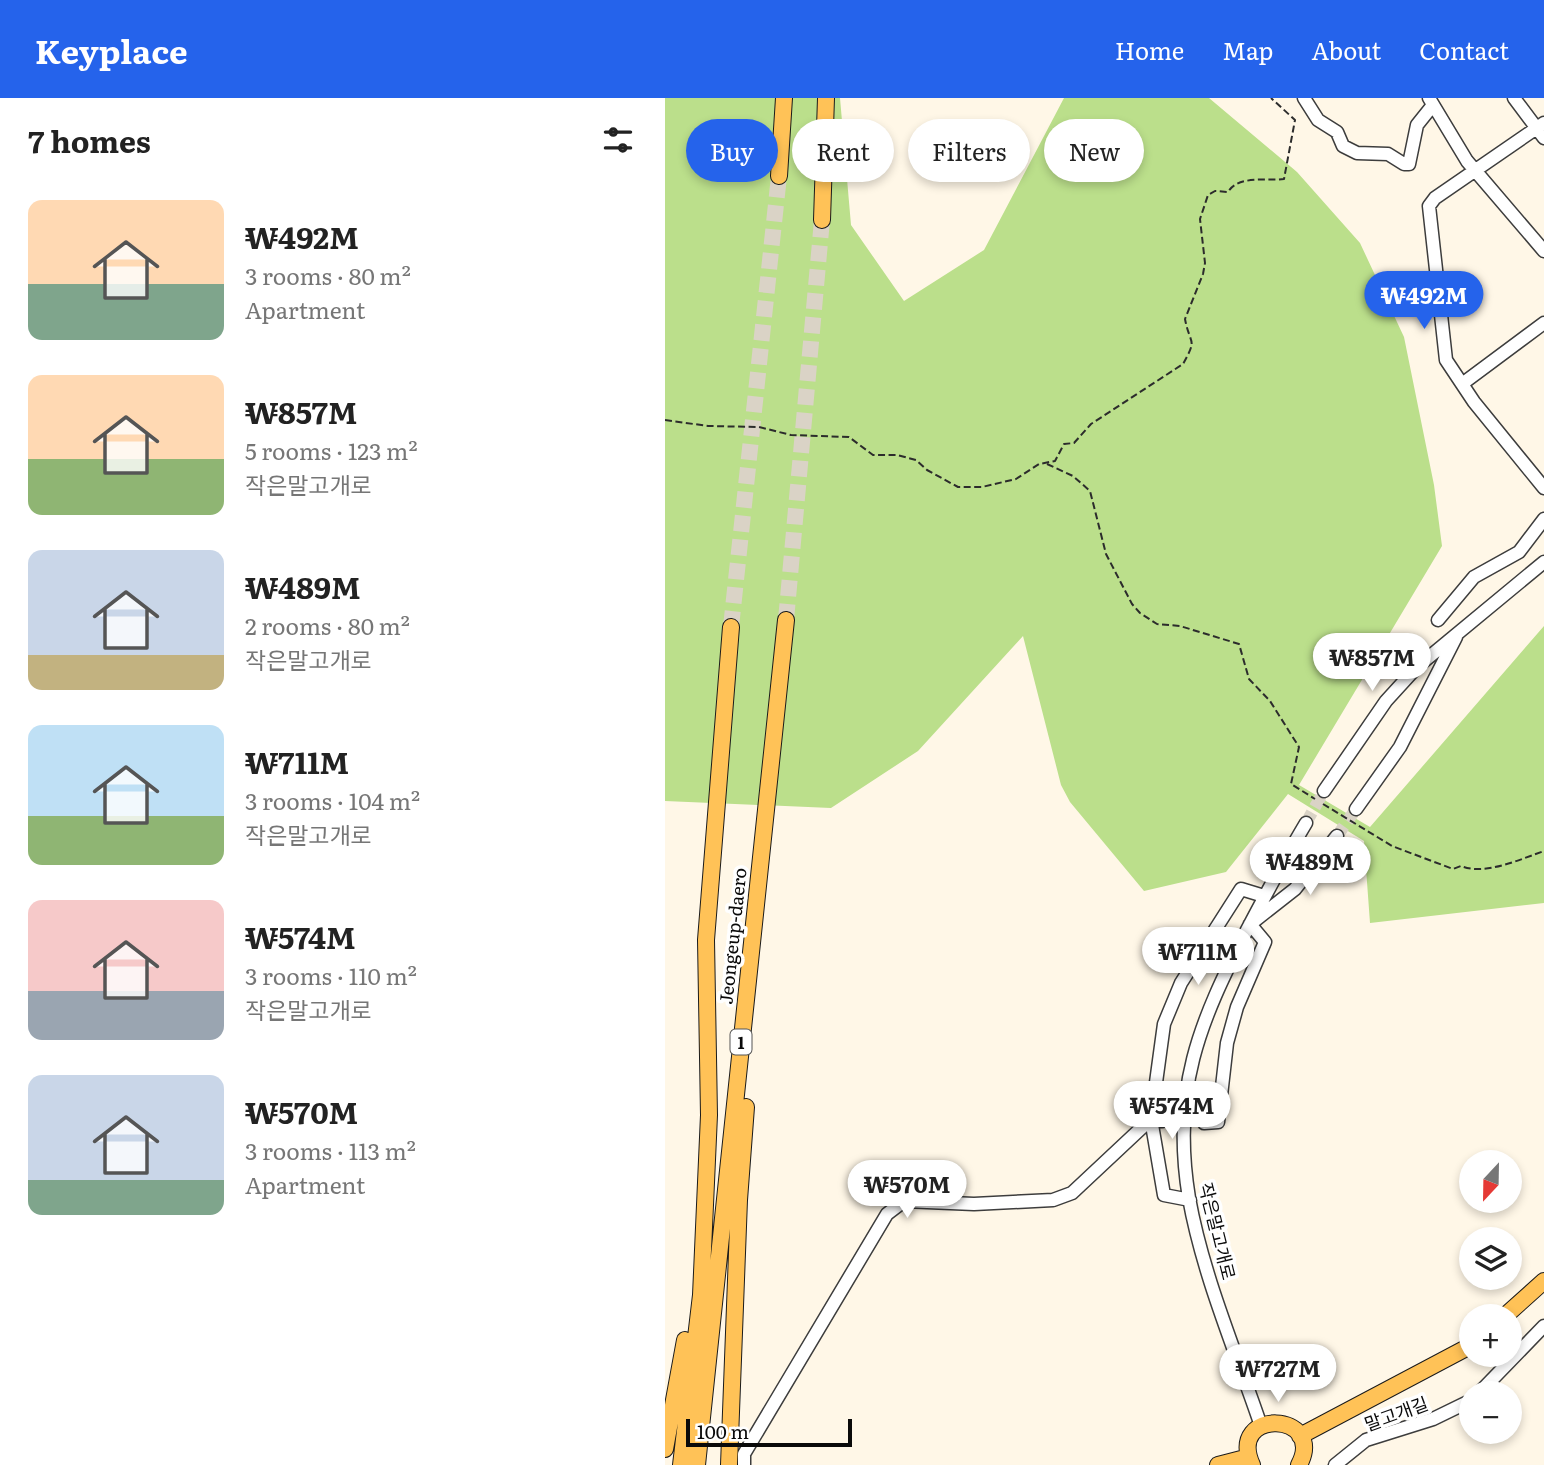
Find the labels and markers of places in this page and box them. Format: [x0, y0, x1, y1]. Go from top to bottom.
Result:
pin: ₩492M [1375, 272, 1473, 331]
pin: ₩857M [1323, 634, 1421, 693]
pin: ₩489M [1261, 838, 1359, 897]
pin: ₩711M [1149, 928, 1247, 987]
pin: ₩574M [1123, 1082, 1221, 1141]
pin: ₩570M [858, 1160, 956, 1220]
pin: ₩727M [1229, 1344, 1327, 1404]

